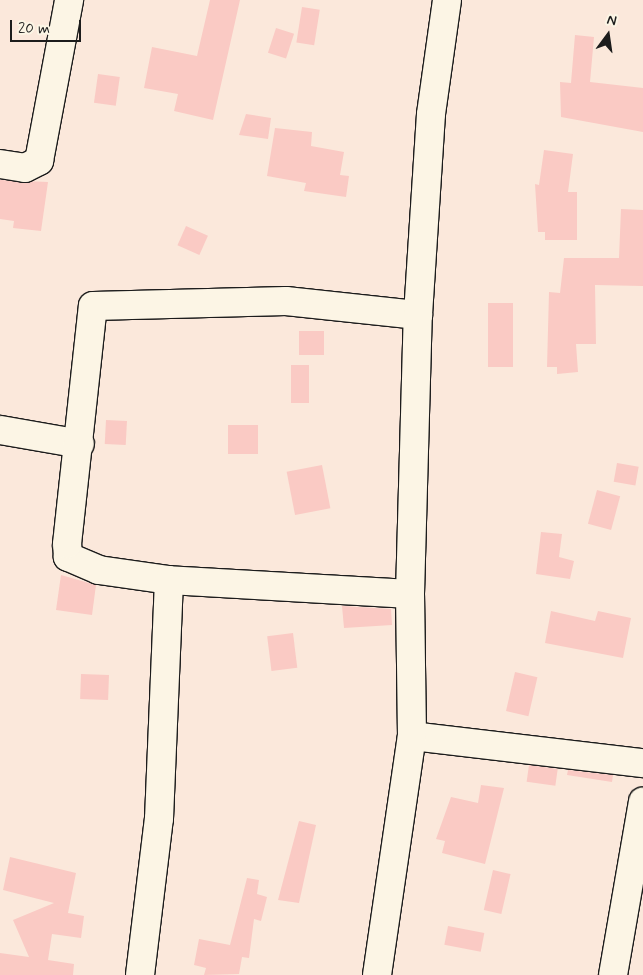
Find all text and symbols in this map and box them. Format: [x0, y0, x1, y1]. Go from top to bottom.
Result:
scale bar [12, 10, 84, 42]
north arrow [583, 10, 633, 60]
text: N [605, 11, 618, 30]
text: 20 m [18, 19, 50, 39]

